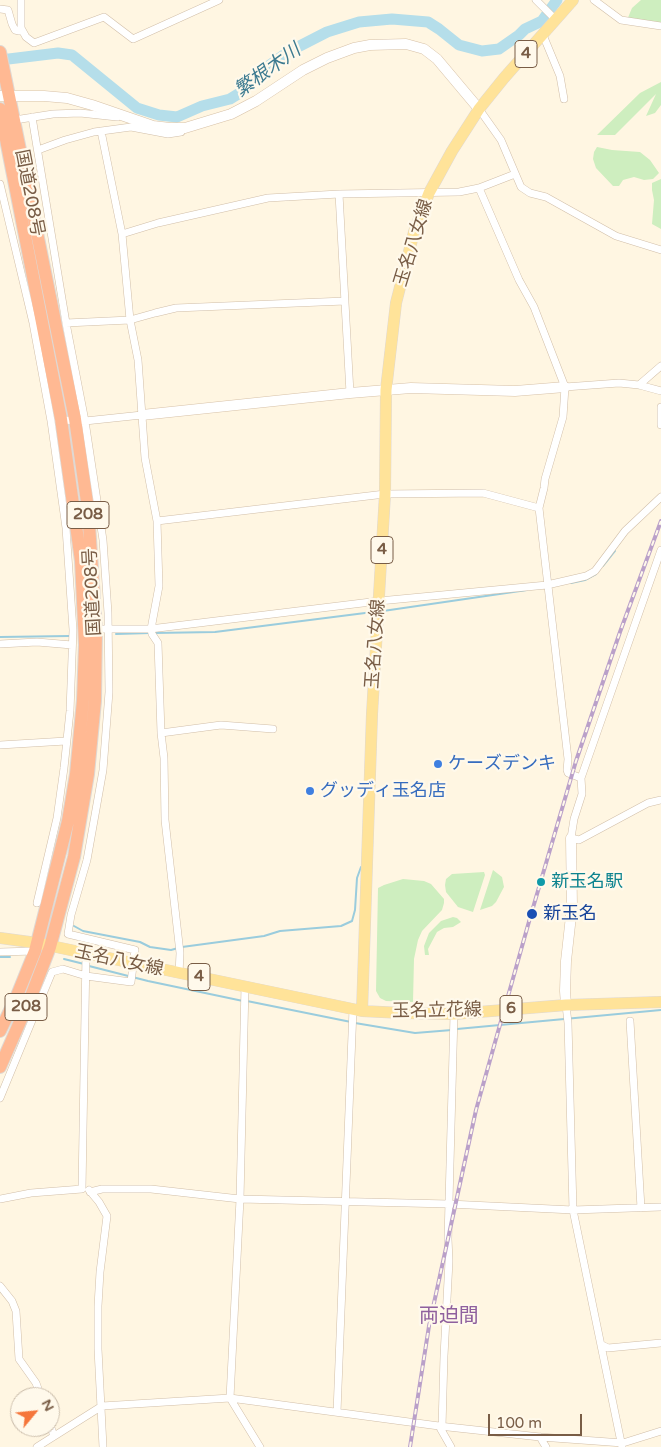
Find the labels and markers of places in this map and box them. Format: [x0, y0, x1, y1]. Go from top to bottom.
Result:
place label: ケーズデンキ [448, 753, 556, 775]
marker: ケーズデンキ [432, 758, 444, 770]
place label: グッディ玉名店 [320, 780, 446, 802]
marker: グッディ玉名店 [304, 785, 316, 797]
place label: 新玉名駅 [551, 871, 623, 893]
marker: 新玉名駅 [535, 876, 547, 888]
place label: 新玉名 [543, 903, 597, 925]
marker: 新玉名 [525, 907, 539, 921]

